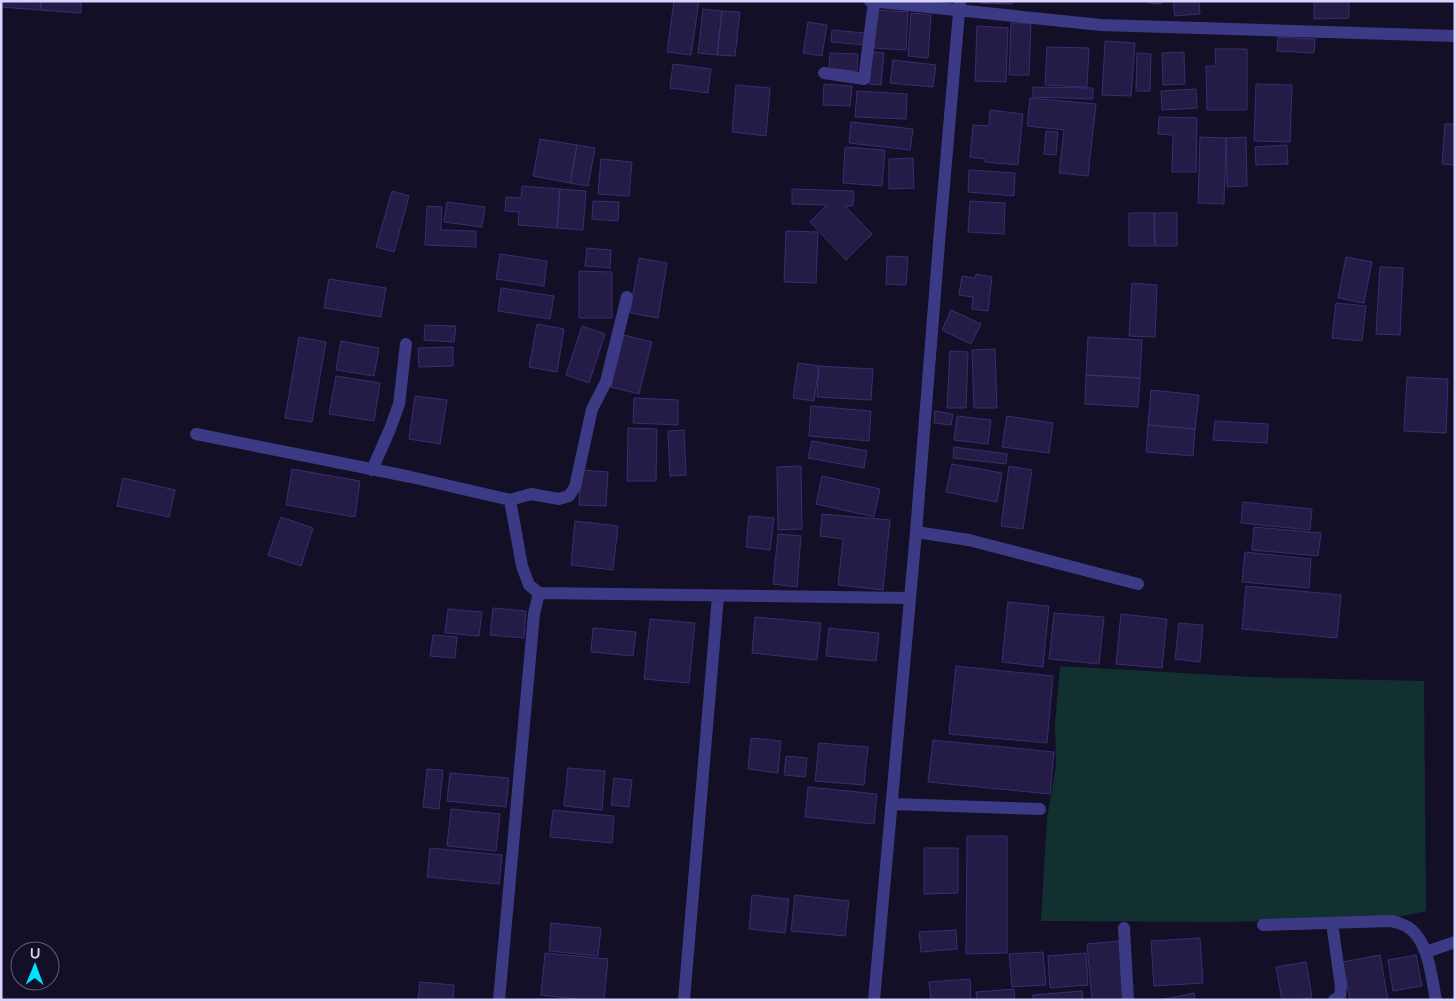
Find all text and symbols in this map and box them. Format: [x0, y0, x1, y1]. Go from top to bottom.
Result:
north arrow [10, 941, 60, 991]
text: U [30, 945, 41, 962]

